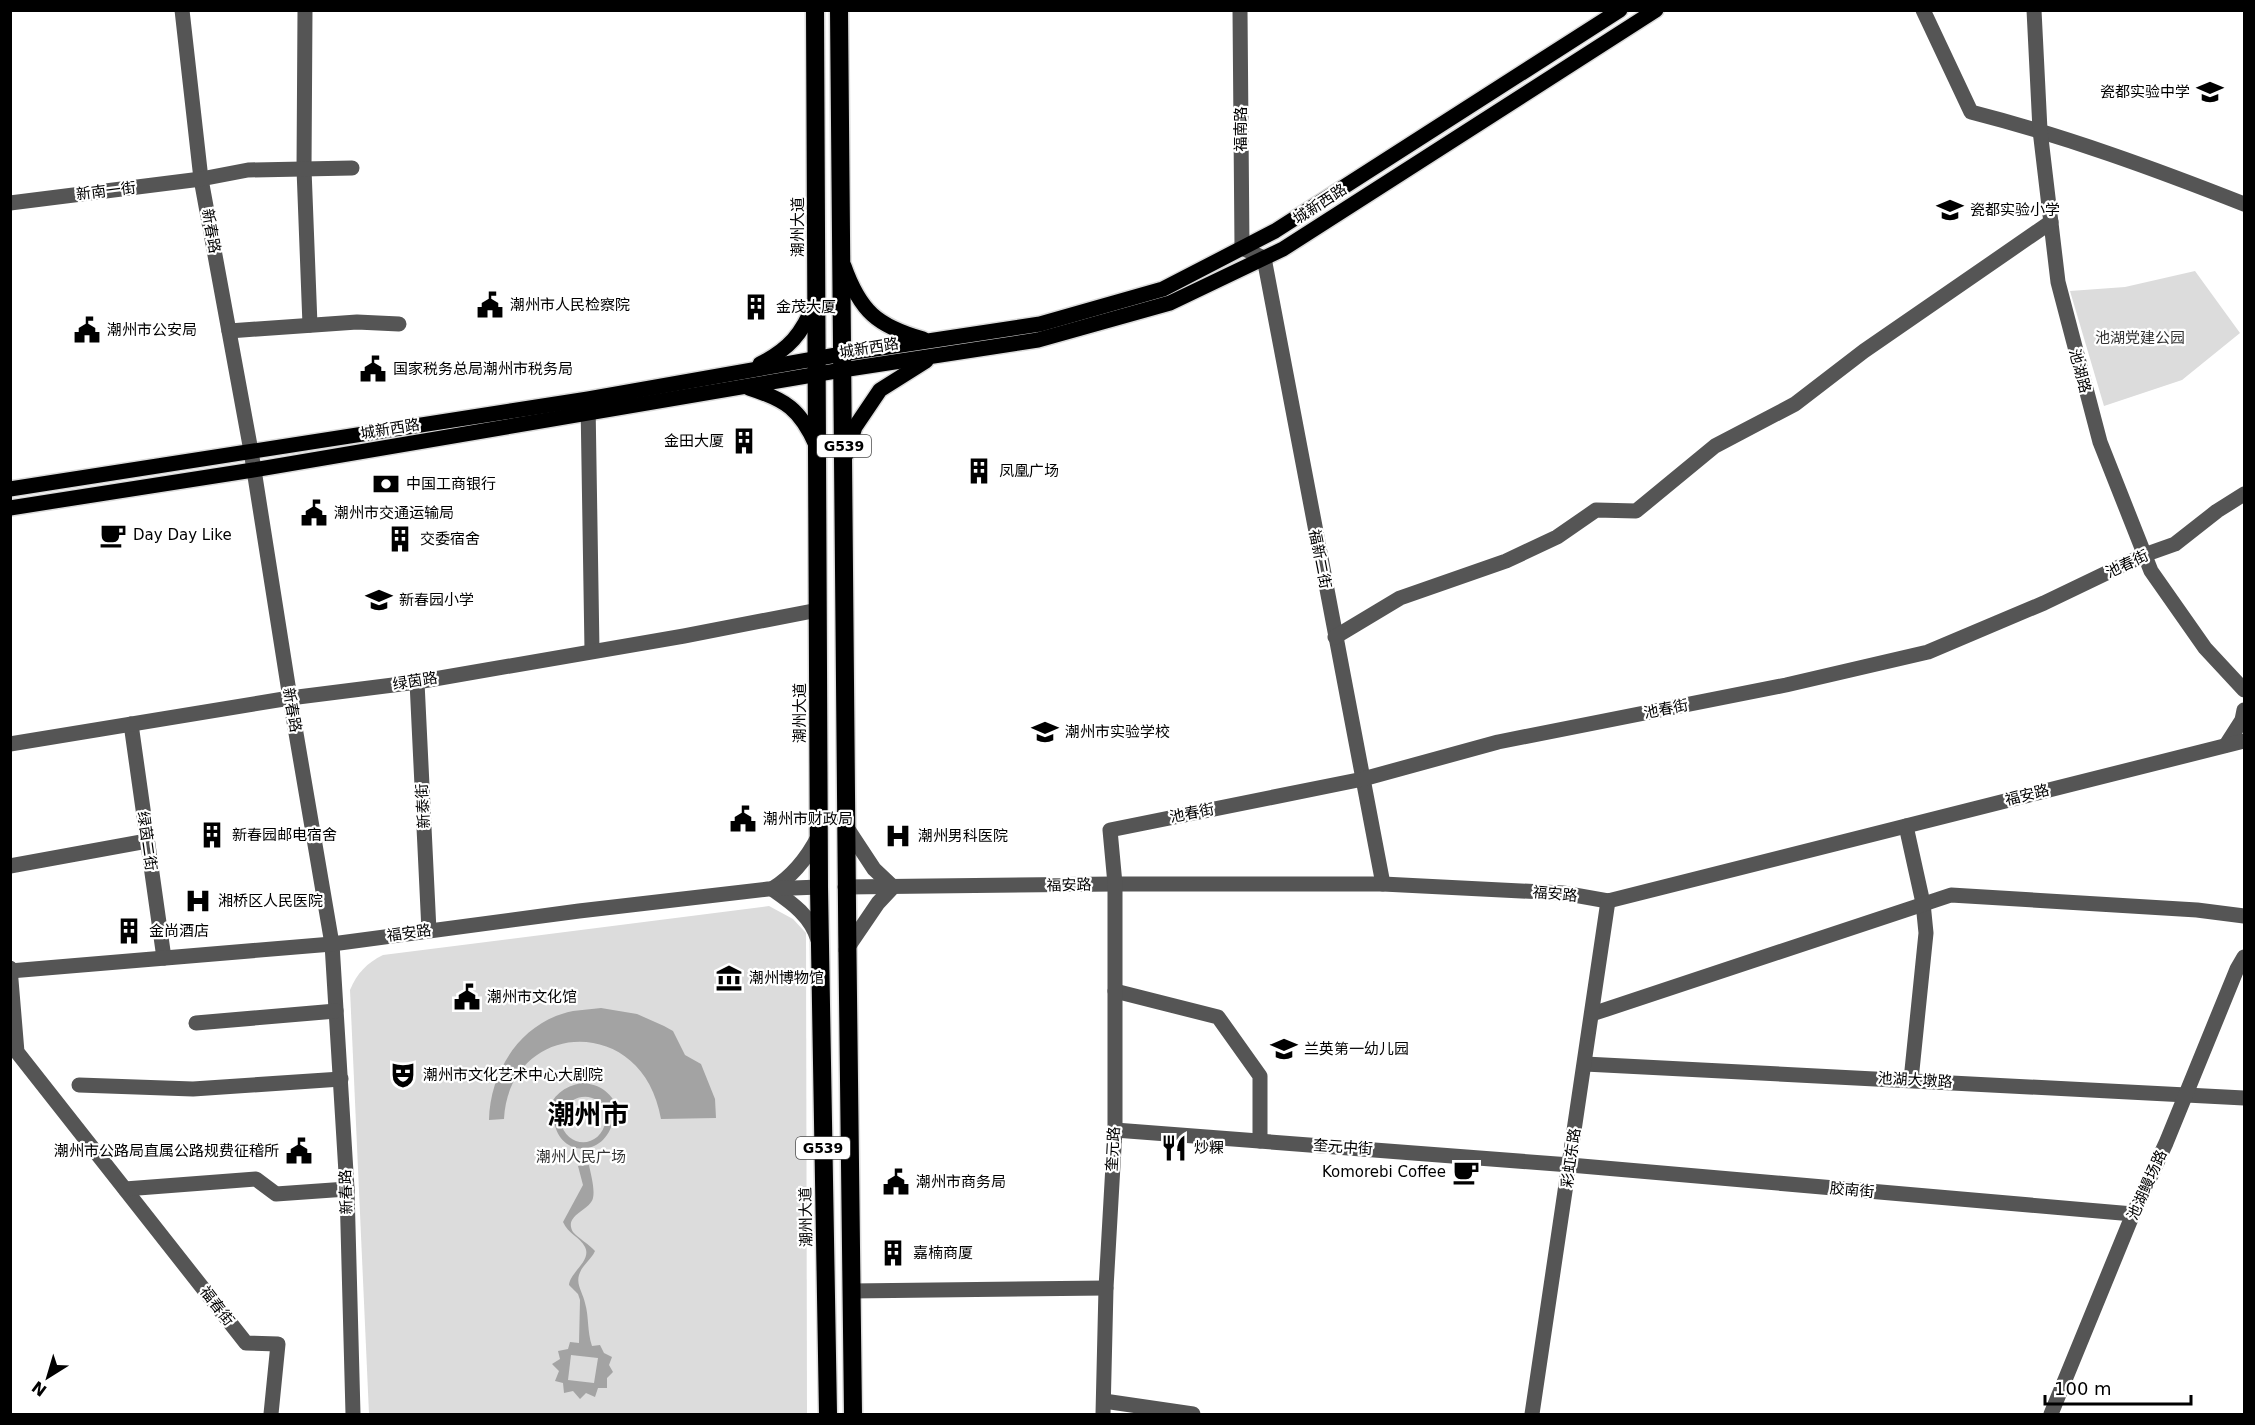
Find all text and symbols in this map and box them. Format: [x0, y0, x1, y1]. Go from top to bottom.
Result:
school or university icon: 瓷都实验中学 [2195, 77, 2225, 107]
place label: 瓷都实验中学 [2100, 83, 2190, 101]
street label: 福南路 [1232, 106, 1250, 152]
street label: 新南一街 [75, 178, 137, 204]
street label: 城新西路 [1290, 180, 1350, 228]
school or university icon: 瓷都实验小学 [1935, 195, 1965, 225]
street label: 潮州大道 [789, 197, 807, 257]
place label: 瓷都实验小学 [1970, 201, 2060, 219]
street label: 新春路 [198, 207, 224, 255]
public building icon: 潮州市人民检察院 [475, 290, 505, 320]
building icon: 金茂大厦 [741, 292, 771, 322]
place label: 潮州市人民检察院 [510, 296, 630, 314]
place label: 金茂大厦 [776, 298, 836, 316]
public building icon: 潮州市公安局 [72, 315, 102, 345]
place label: 潮州市公安局 [107, 321, 197, 339]
park label: 池湖党建公园 [2095, 329, 2185, 347]
street label: 城新西路 [838, 334, 900, 362]
street label: 池湖路 [2065, 347, 2095, 395]
public building icon: 国家税务总局潮州市税务局 [358, 354, 388, 384]
place label: 国家税务总局潮州市税务局 [393, 360, 573, 378]
street label: 城新西路 [359, 415, 421, 443]
building icon: 金田大厦 [729, 426, 759, 456]
place label: 金田大厦 [664, 432, 724, 450]
road number: G539 [817, 435, 871, 457]
building icon: 凤凰广场 [964, 456, 994, 486]
place label: 凤凰广场 [999, 462, 1059, 480]
bank icon: 中国工商银行 [371, 469, 401, 499]
place label: 中国工商银行 [406, 475, 496, 493]
public building icon: 潮州市交通运输局 [299, 498, 329, 528]
place label: 潮州市交通运输局 [334, 504, 454, 522]
cafe icon: Day Day Like [98, 520, 128, 550]
building icon: 交委宿舍 [385, 524, 415, 554]
place label: Day Day Like [133, 526, 232, 544]
street label: 福新二街 [1305, 528, 1335, 590]
place label: 交委宿舍 [420, 530, 480, 548]
street label: 池春街 [2103, 546, 2151, 582]
school or university icon: 新春园小学 [364, 585, 394, 615]
place label: 新春园小学 [399, 591, 474, 609]
street label: 绿茵路 [391, 669, 439, 693]
street label: 潮州大道 [791, 683, 809, 743]
street label: 新春路 [279, 686, 305, 734]
street label: 池春街 [1642, 696, 1690, 722]
school or university icon: 潮州市实验学校 [1030, 717, 1060, 747]
place label: 潮州市实验学校 [1065, 723, 1170, 741]
street label: 福安路 [2003, 781, 2051, 809]
street label: 新泰街 [413, 783, 433, 829]
street label: 池春街 [1168, 800, 1216, 826]
public building icon: 潮州市财政局 [728, 804, 758, 834]
street label: 绿茵二街 [134, 810, 160, 872]
place label: 潮州市财政局 [763, 810, 853, 828]
building icon: 新春园邮电宿舍 [197, 820, 227, 850]
hospital icon: 潮州男科医院 [883, 821, 913, 851]
place label: 新春园邮电宿舍 [232, 826, 337, 844]
place label: 潮州男科医院 [918, 827, 1008, 845]
street label: 福安路 [1046, 876, 1092, 894]
street label: 福安路 [1532, 883, 1578, 905]
hospital icon: 湘桥区人民医院 [183, 886, 213, 916]
place label: 湘桥区人民医院 [218, 892, 323, 910]
building icon: 金尚酒店 [114, 916, 144, 946]
street label: 福安路 [385, 921, 433, 945]
place label: 金尚酒店 [149, 922, 209, 940]
museum icon: 潮州博物馆 [714, 963, 744, 993]
place label: 潮州博物馆 [749, 969, 824, 987]
public building icon: 潮州市文化馆 [452, 982, 482, 1012]
place label: 潮州市文化馆 [487, 988, 577, 1006]
school or university icon: 兰英第一幼儿园 [1269, 1034, 1299, 1064]
place label: 兰英第一幼儿园 [1304, 1040, 1409, 1058]
theatre icon: 潮州市文化艺术中心大剧院 [388, 1060, 418, 1090]
place label: 潮州市文化艺术中心大剧院 [423, 1066, 603, 1084]
street label: 池湖大墩路 [1877, 1069, 1953, 1091]
district label: 潮州市 [548, 1099, 629, 1130]
street label: 奎元路 [1103, 1126, 1123, 1172]
street label: 彩虹东路 [1558, 1127, 1584, 1189]
restaurant icon: 炒粿 [1159, 1133, 1189, 1163]
public building icon: 潮州市公路局直属公路规费征稽所 [284, 1136, 314, 1166]
street label: 奎元中街 [1312, 1136, 1374, 1158]
road number: G539 [796, 1137, 850, 1159]
place label: 炒粿 [1194, 1139, 1224, 1157]
place label: 潮州市公路局直属公路规费征稽所 [54, 1142, 279, 1160]
street label: 池湖鳗场路 [2124, 1147, 2170, 1223]
park label: 潮州人民广场 [536, 1148, 626, 1166]
cafe icon: Komorebi Coffee [1451, 1157, 1481, 1187]
place label: Komorebi Coffee [1322, 1163, 1446, 1181]
public building icon: 潮州市商务局 [881, 1167, 911, 1197]
street label: 新春路 [336, 1169, 356, 1215]
place label: 潮州市商务局 [916, 1173, 1006, 1191]
street label: 胶南街 [1829, 1179, 1875, 1201]
street label: 潮州大道 [796, 1187, 816, 1247]
building icon: 嘉楠商厦 [878, 1238, 908, 1268]
place label: 嘉楠商厦 [913, 1244, 973, 1262]
street label: 福春街 [196, 1283, 238, 1329]
north arrow [18, 1347, 78, 1407]
scale bar [2045, 1368, 2190, 1406]
text: N [28, 1377, 50, 1400]
text: 100 m [2054, 1378, 2112, 1399]

